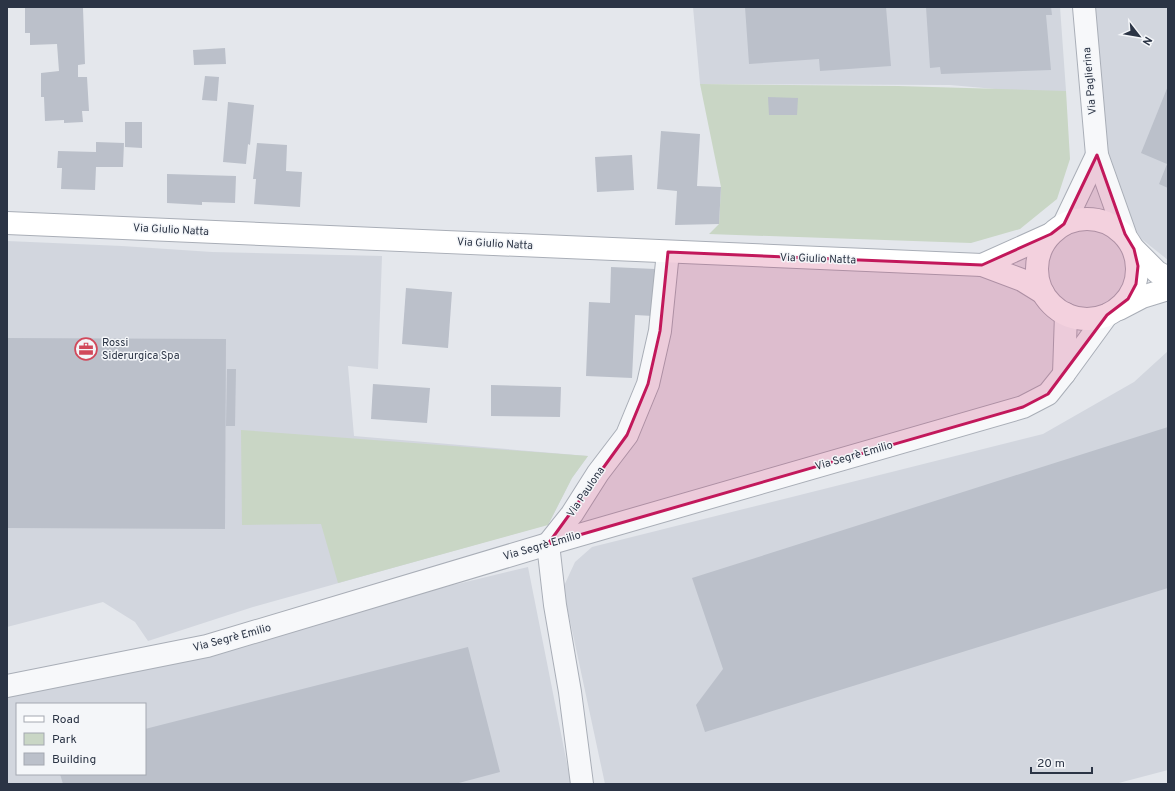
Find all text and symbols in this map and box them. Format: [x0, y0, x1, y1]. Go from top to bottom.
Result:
north arrow [1119, 16, 1159, 56]
text: N [1139, 34, 1155, 48]
street label: Via Paglierina [1080, 46, 1100, 115]
street label: Via Giulio Natta [133, 221, 210, 239]
street label: Via Giulio Natta [457, 235, 534, 253]
street label: Via Giulio Natta [780, 251, 857, 267]
office icon: Rossi Siderurgica Spa [73, 336, 99, 362]
place label: Rossi Siderurgica Spa [102, 336, 180, 363]
street label: Via Segrè Emilio [813, 438, 895, 474]
street label: Via Paulona [564, 464, 608, 520]
street label: Via Segrè Emilio [501, 528, 583, 564]
street label: Via Segrè Emilio [191, 621, 273, 655]
legend [16, 703, 146, 775]
text: Road [52, 712, 80, 728]
text: Park [52, 732, 77, 748]
scale bar [1031, 749, 1092, 775]
text: Building [52, 752, 96, 768]
text: 20 m [1037, 756, 1065, 772]

